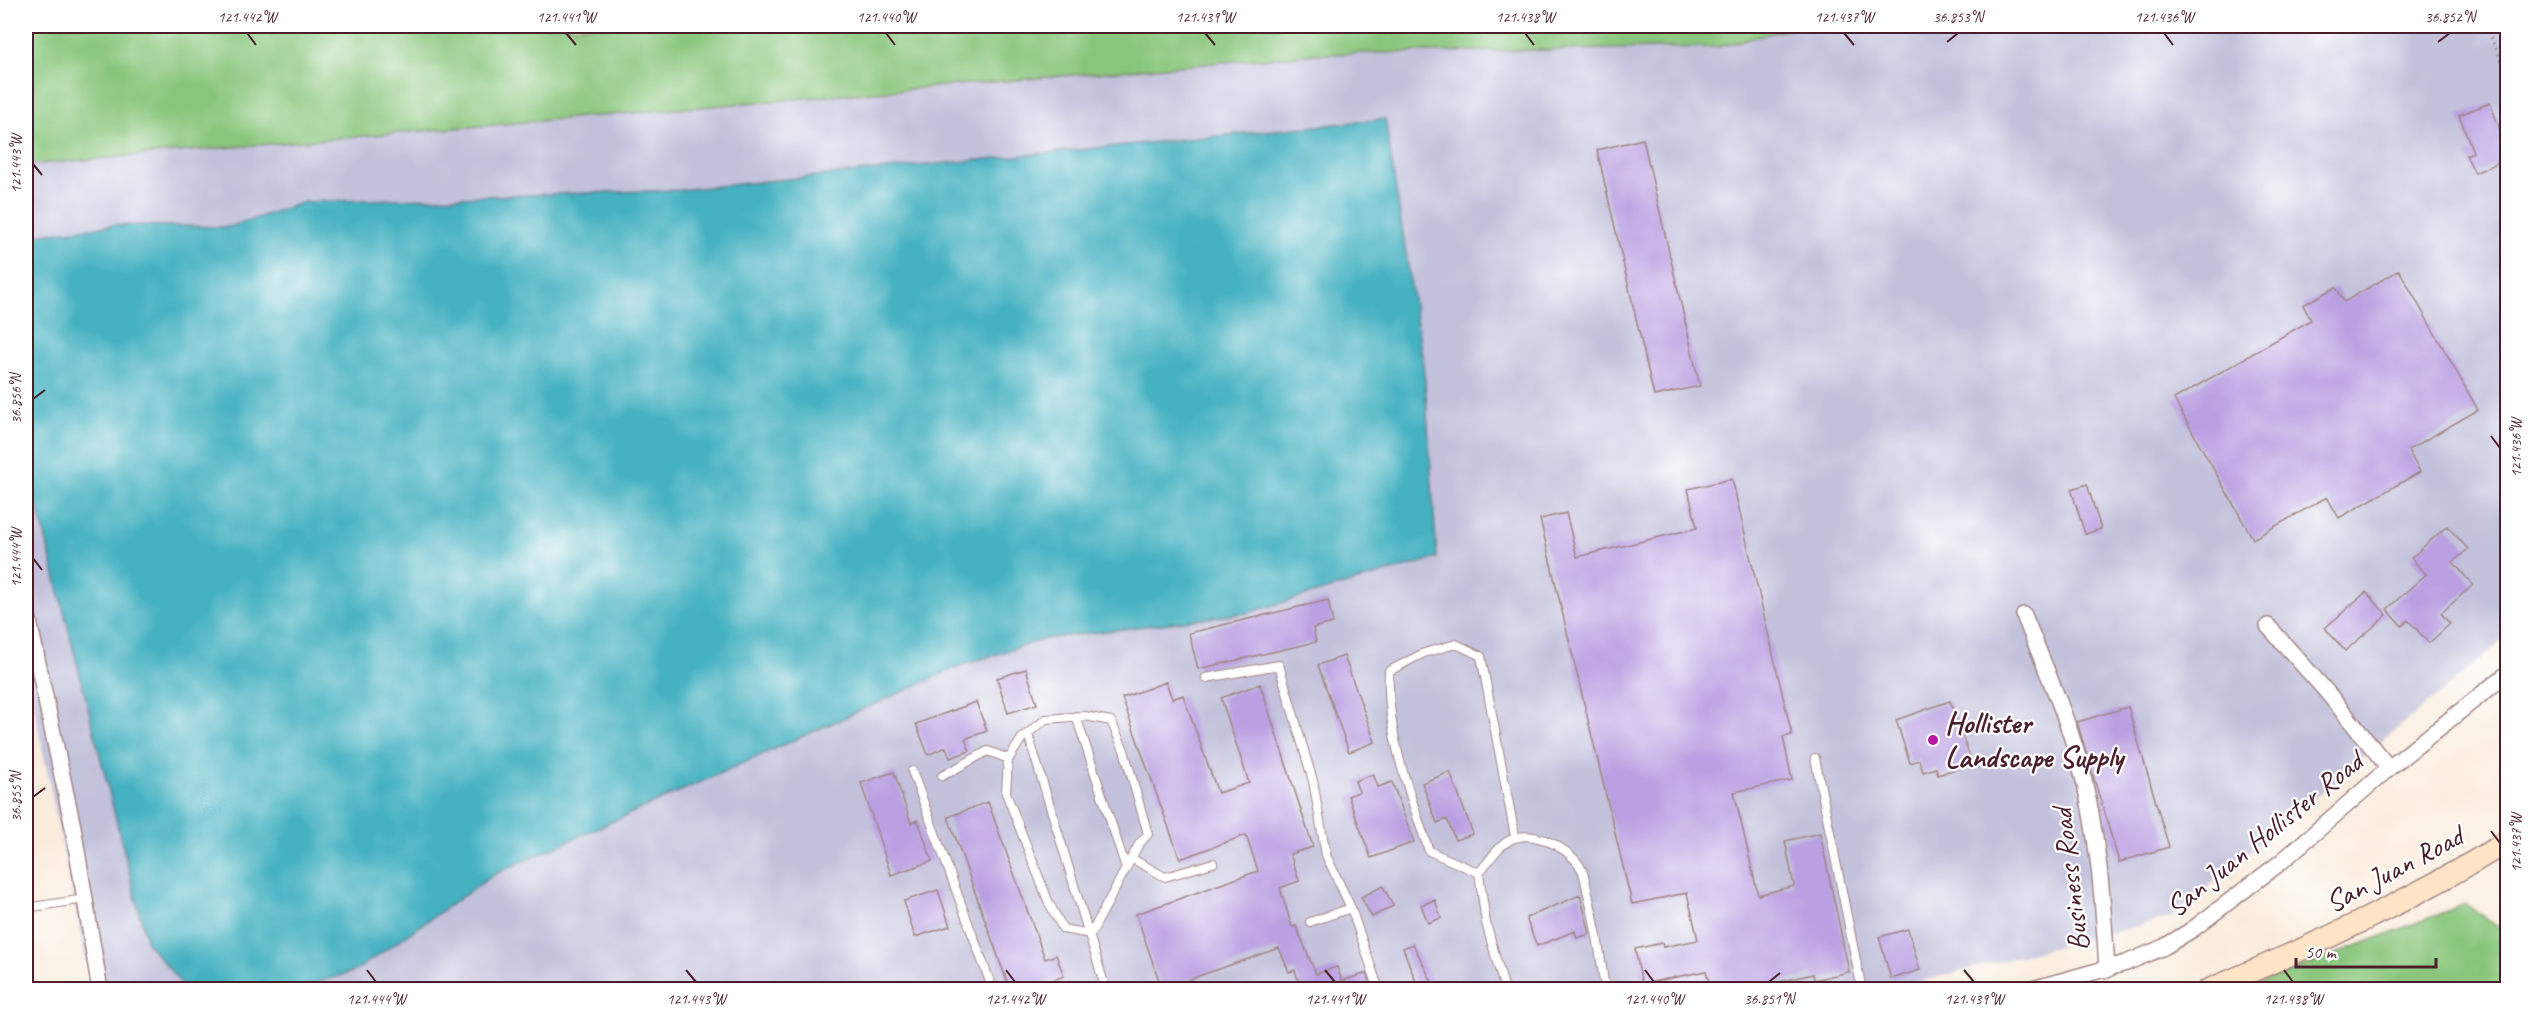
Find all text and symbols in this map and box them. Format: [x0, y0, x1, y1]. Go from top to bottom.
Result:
text: 121.442°W [218, 8, 279, 27]
text: 121.441°W [537, 8, 598, 27]
text: 121.440°W [857, 8, 918, 27]
text: 121.439°W [1176, 8, 1237, 27]
text: 121.438°W [1496, 8, 1557, 27]
text: 121.437°W [1815, 8, 1876, 27]
text: 36.853°N [1933, 8, 1986, 27]
text: 121.436°W [2135, 8, 2196, 27]
text: 36.852°N [2425, 8, 2478, 27]
text: 121.443°W [7, 132, 26, 193]
text: 36.856°N [7, 371, 26, 424]
text: 121.436°W [2507, 416, 2526, 477]
text: 121.444°W [7, 526, 26, 587]
place label: Hollister Landscape Supply [1945, 704, 2126, 776]
marker: Hollister Landscape Supply [1926, 733, 1940, 747]
street label: San Juan Hollister Road [2158, 740, 2374, 925]
text: 36.855°N [7, 769, 26, 822]
street label: Business Road [2042, 802, 2098, 954]
text: 121.437°W [2507, 811, 2526, 872]
street label: San Juan Road [2319, 815, 2473, 921]
scale bar [2296, 931, 2436, 969]
text: 50 m [2305, 941, 2338, 963]
text: 121.444°W [347, 990, 408, 1009]
text: 121.443°W [667, 990, 728, 1009]
text: 121.442°W [986, 990, 1047, 1009]
text: 121.441°W [1306, 990, 1367, 1009]
text: 121.440°W [1625, 990, 1686, 1009]
text: 36.851°N [1744, 990, 1797, 1009]
text: 121.439°W [1945, 990, 2006, 1009]
text: 121.438°W [2264, 990, 2325, 1009]

